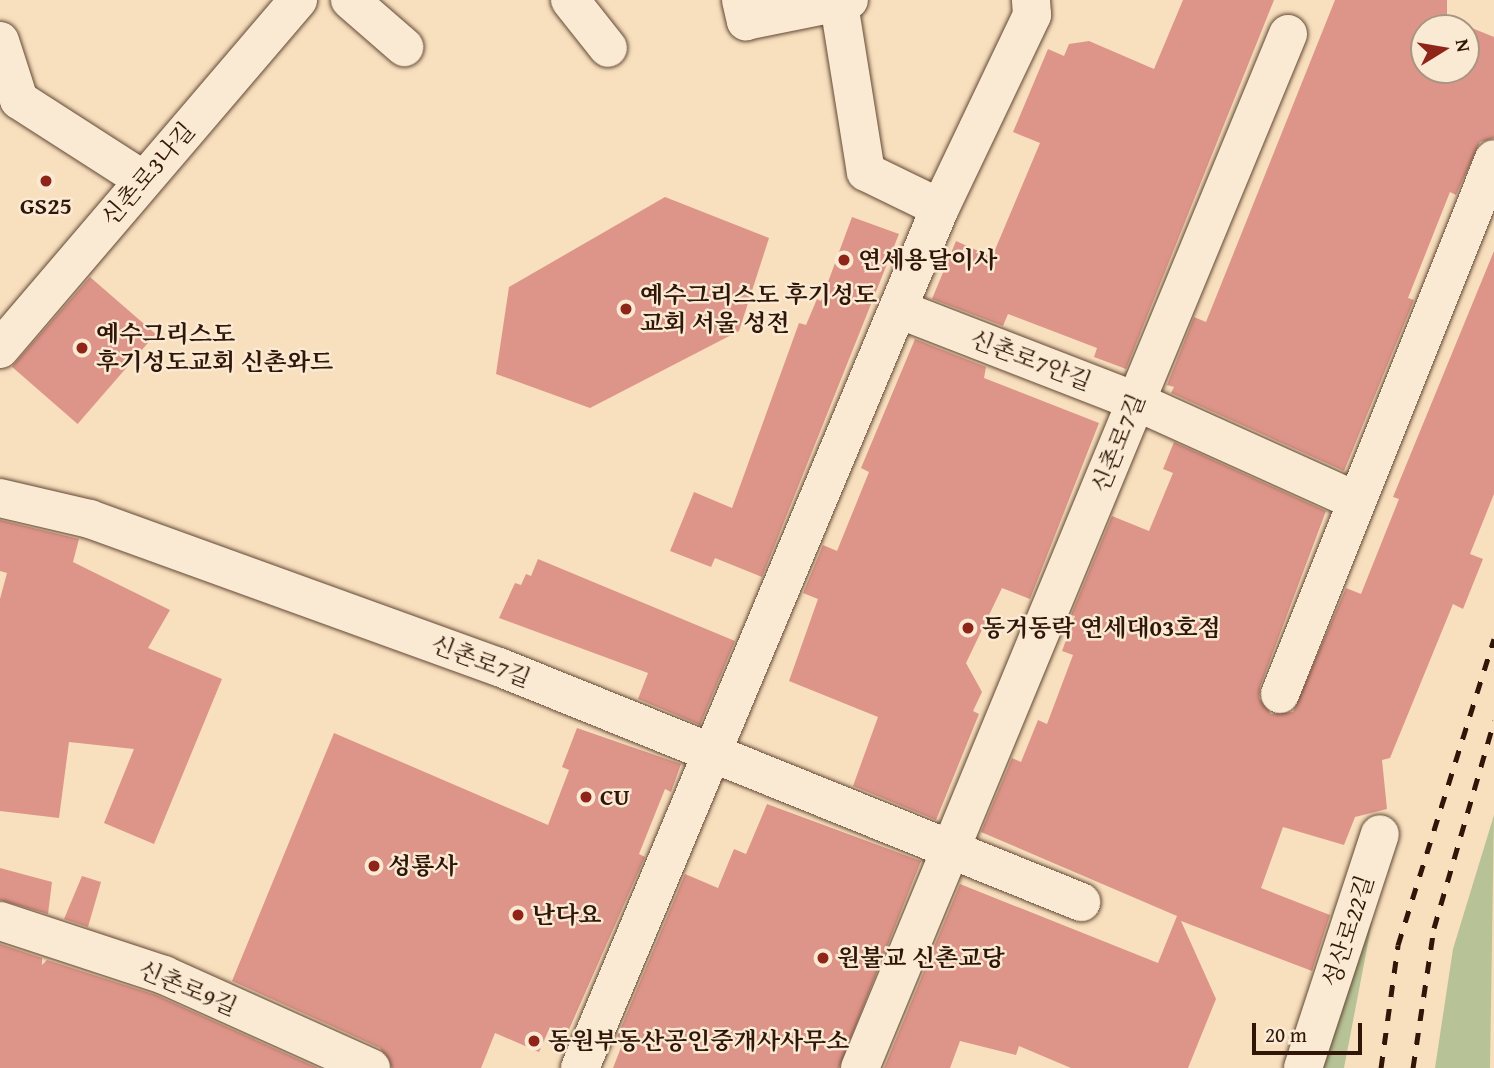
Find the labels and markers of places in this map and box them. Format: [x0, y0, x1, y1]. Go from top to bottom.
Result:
marker: GS25 [38, 173, 54, 189]
place label: GS25 [20, 192, 72, 220]
place label: 연세용달이사 [858, 246, 997, 274]
marker: 연세용달이사 [836, 252, 852, 268]
place label: 예수그리스도 후기성도 교회 서울 성전 [640, 281, 877, 337]
marker: 예수그리스도 후기성도 교회 서울 성전 [618, 301, 634, 317]
place label: 예수그리스도 후기성도교회 신촌와드 [96, 320, 333, 376]
marker: 예수그리스도 후기성도교회 신촌와드 [74, 340, 90, 356]
place label: 동거동락 연세대03호점 [982, 614, 1221, 642]
marker: 동거동락 연세대03호점 [960, 620, 976, 636]
place label: CU [600, 783, 630, 811]
marker: CU [578, 789, 594, 805]
place label: 성룡사 [388, 852, 458, 880]
marker: 성룡사 [366, 858, 382, 874]
place label: 난다요 [532, 901, 602, 929]
marker: 난다요 [510, 907, 526, 923]
place label: 원불교 신촌교당 [837, 944, 1005, 972]
marker: 원불교 신촌교당 [815, 950, 831, 966]
place label: 동원부동산공인중개사사무소 [548, 1027, 849, 1055]
marker: 동원부동산공인중개사사무소 [526, 1033, 542, 1049]

